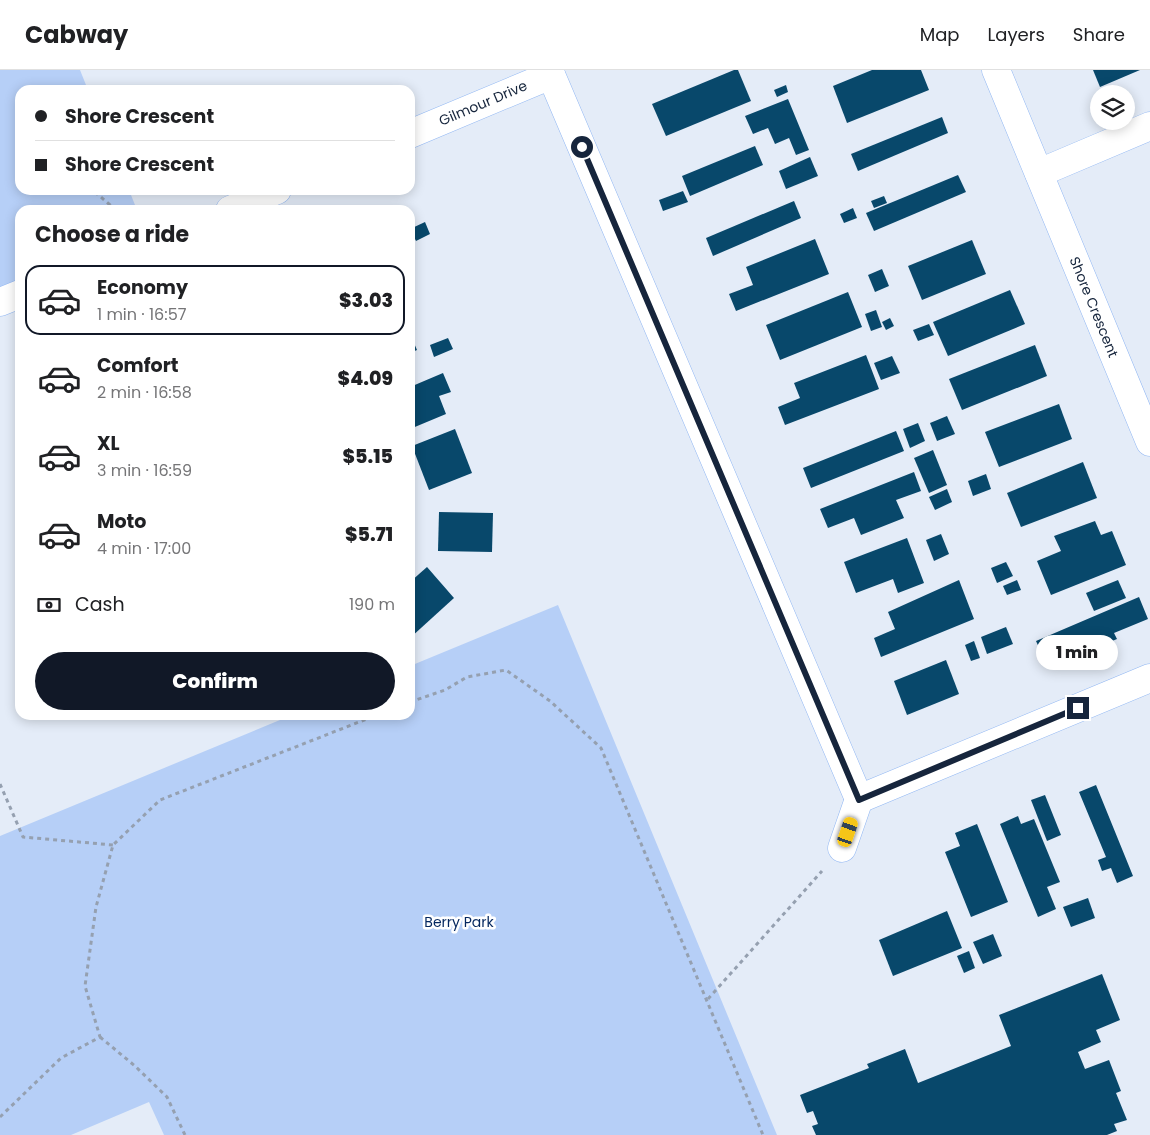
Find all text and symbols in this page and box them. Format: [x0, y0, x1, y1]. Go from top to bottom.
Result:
text: Cabway [25, 18, 128, 51]
text: Map [920, 22, 960, 47]
text: Layers [988, 22, 1045, 47]
text: Share [1073, 22, 1125, 47]
street label: Gilmour Drive [436, 75, 531, 131]
map controls [1090, 85, 1135, 130]
button: layers [1090, 85, 1135, 130]
text: Shore Crescent [65, 103, 214, 130]
route start [571, 136, 593, 158]
text: Shore Crescent [65, 151, 214, 178]
text: Choose a ride [35, 219, 189, 250]
street label: Shore Crescent [1065, 254, 1123, 360]
text: Economy [97, 274, 188, 301]
icon: car [37, 278, 82, 323]
text: $3.03 [339, 287, 393, 314]
text: 1 min · 16:57 [97, 303, 186, 326]
text: Comfort [97, 352, 179, 379]
icon: car [37, 356, 82, 401]
text: $4.09 [338, 365, 393, 392]
text: 2 min · 16:58 [97, 381, 192, 404]
text: XL [97, 430, 120, 457]
icon: car [37, 434, 82, 479]
text: $5.15 [342, 443, 393, 470]
text: 3 min · 16:59 [97, 459, 192, 482]
text: Moto [97, 508, 146, 535]
icon: car [37, 512, 82, 557]
text: $5.71 [345, 521, 393, 548]
text: 4 min · 17:00 [97, 537, 191, 560]
icon: cash [35, 591, 63, 619]
text: Cash [75, 591, 125, 618]
text: 190 m [349, 593, 395, 616]
callout: 1 min [1037, 636, 1119, 670]
text: 1 min [1056, 641, 1098, 664]
button: Confirm [35, 652, 395, 710]
route end [1067, 697, 1089, 719]
car [836, 815, 859, 849]
park label: Berry Park [424, 912, 494, 932]

